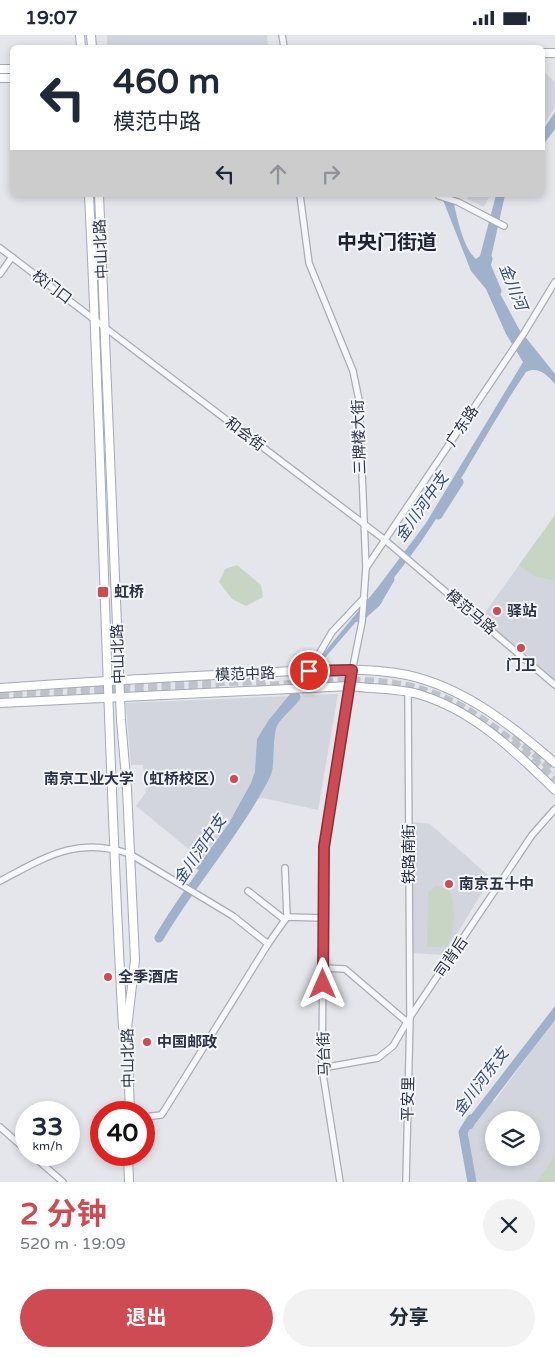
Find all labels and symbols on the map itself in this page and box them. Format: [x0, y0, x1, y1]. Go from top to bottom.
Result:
street label: 中山北路 [90, 219, 112, 279]
district label: 中央门街道 [337, 231, 437, 255]
water label: 金川河 [495, 261, 532, 316]
street label: 校门口 [29, 266, 75, 308]
street label: 三牌楼大街 [349, 399, 369, 475]
street label: 广东路 [442, 402, 482, 450]
street label: 和会街 [222, 413, 268, 455]
water label: 金川河中支 [391, 467, 454, 546]
place label: 虹桥 [114, 583, 144, 601]
marker: 虹桥 [96, 585, 110, 599]
street label: 模范马路 [442, 586, 500, 638]
place label: 驿站 [507, 602, 537, 620]
marker: 驿站 [491, 605, 503, 617]
street label: 中山北路 [108, 624, 128, 684]
marker: 门卫 [515, 642, 527, 654]
pin [288, 650, 330, 692]
place label: 门卫 [506, 656, 536, 674]
street label: 模范中路 [215, 664, 275, 684]
place label: 南京工业大学（虹桥校区） [44, 770, 224, 788]
marker: 南京工业大学（虹桥校区） [228, 773, 240, 785]
water label: 金川河中支 [169, 810, 232, 889]
street label: 铁路南街 [400, 824, 418, 884]
place label: 南京五十中 [459, 875, 534, 893]
marker: 南京五十中 [443, 878, 455, 890]
street label: 司背后 [431, 933, 471, 981]
position arrow [296, 957, 348, 1009]
place label: 全季酒店 [118, 968, 178, 986]
marker: 全季酒店 [102, 971, 114, 983]
street label: 中山北路 [118, 1028, 138, 1088]
street label: 马台街 [314, 1031, 334, 1077]
place label: 中国邮政 [157, 1033, 217, 1051]
marker: 中国邮政 [141, 1036, 153, 1048]
water label: 金川河东支 [449, 1042, 514, 1120]
street label: 平安里 [399, 1076, 417, 1122]
speed limit sign: 40 [90, 1101, 155, 1166]

